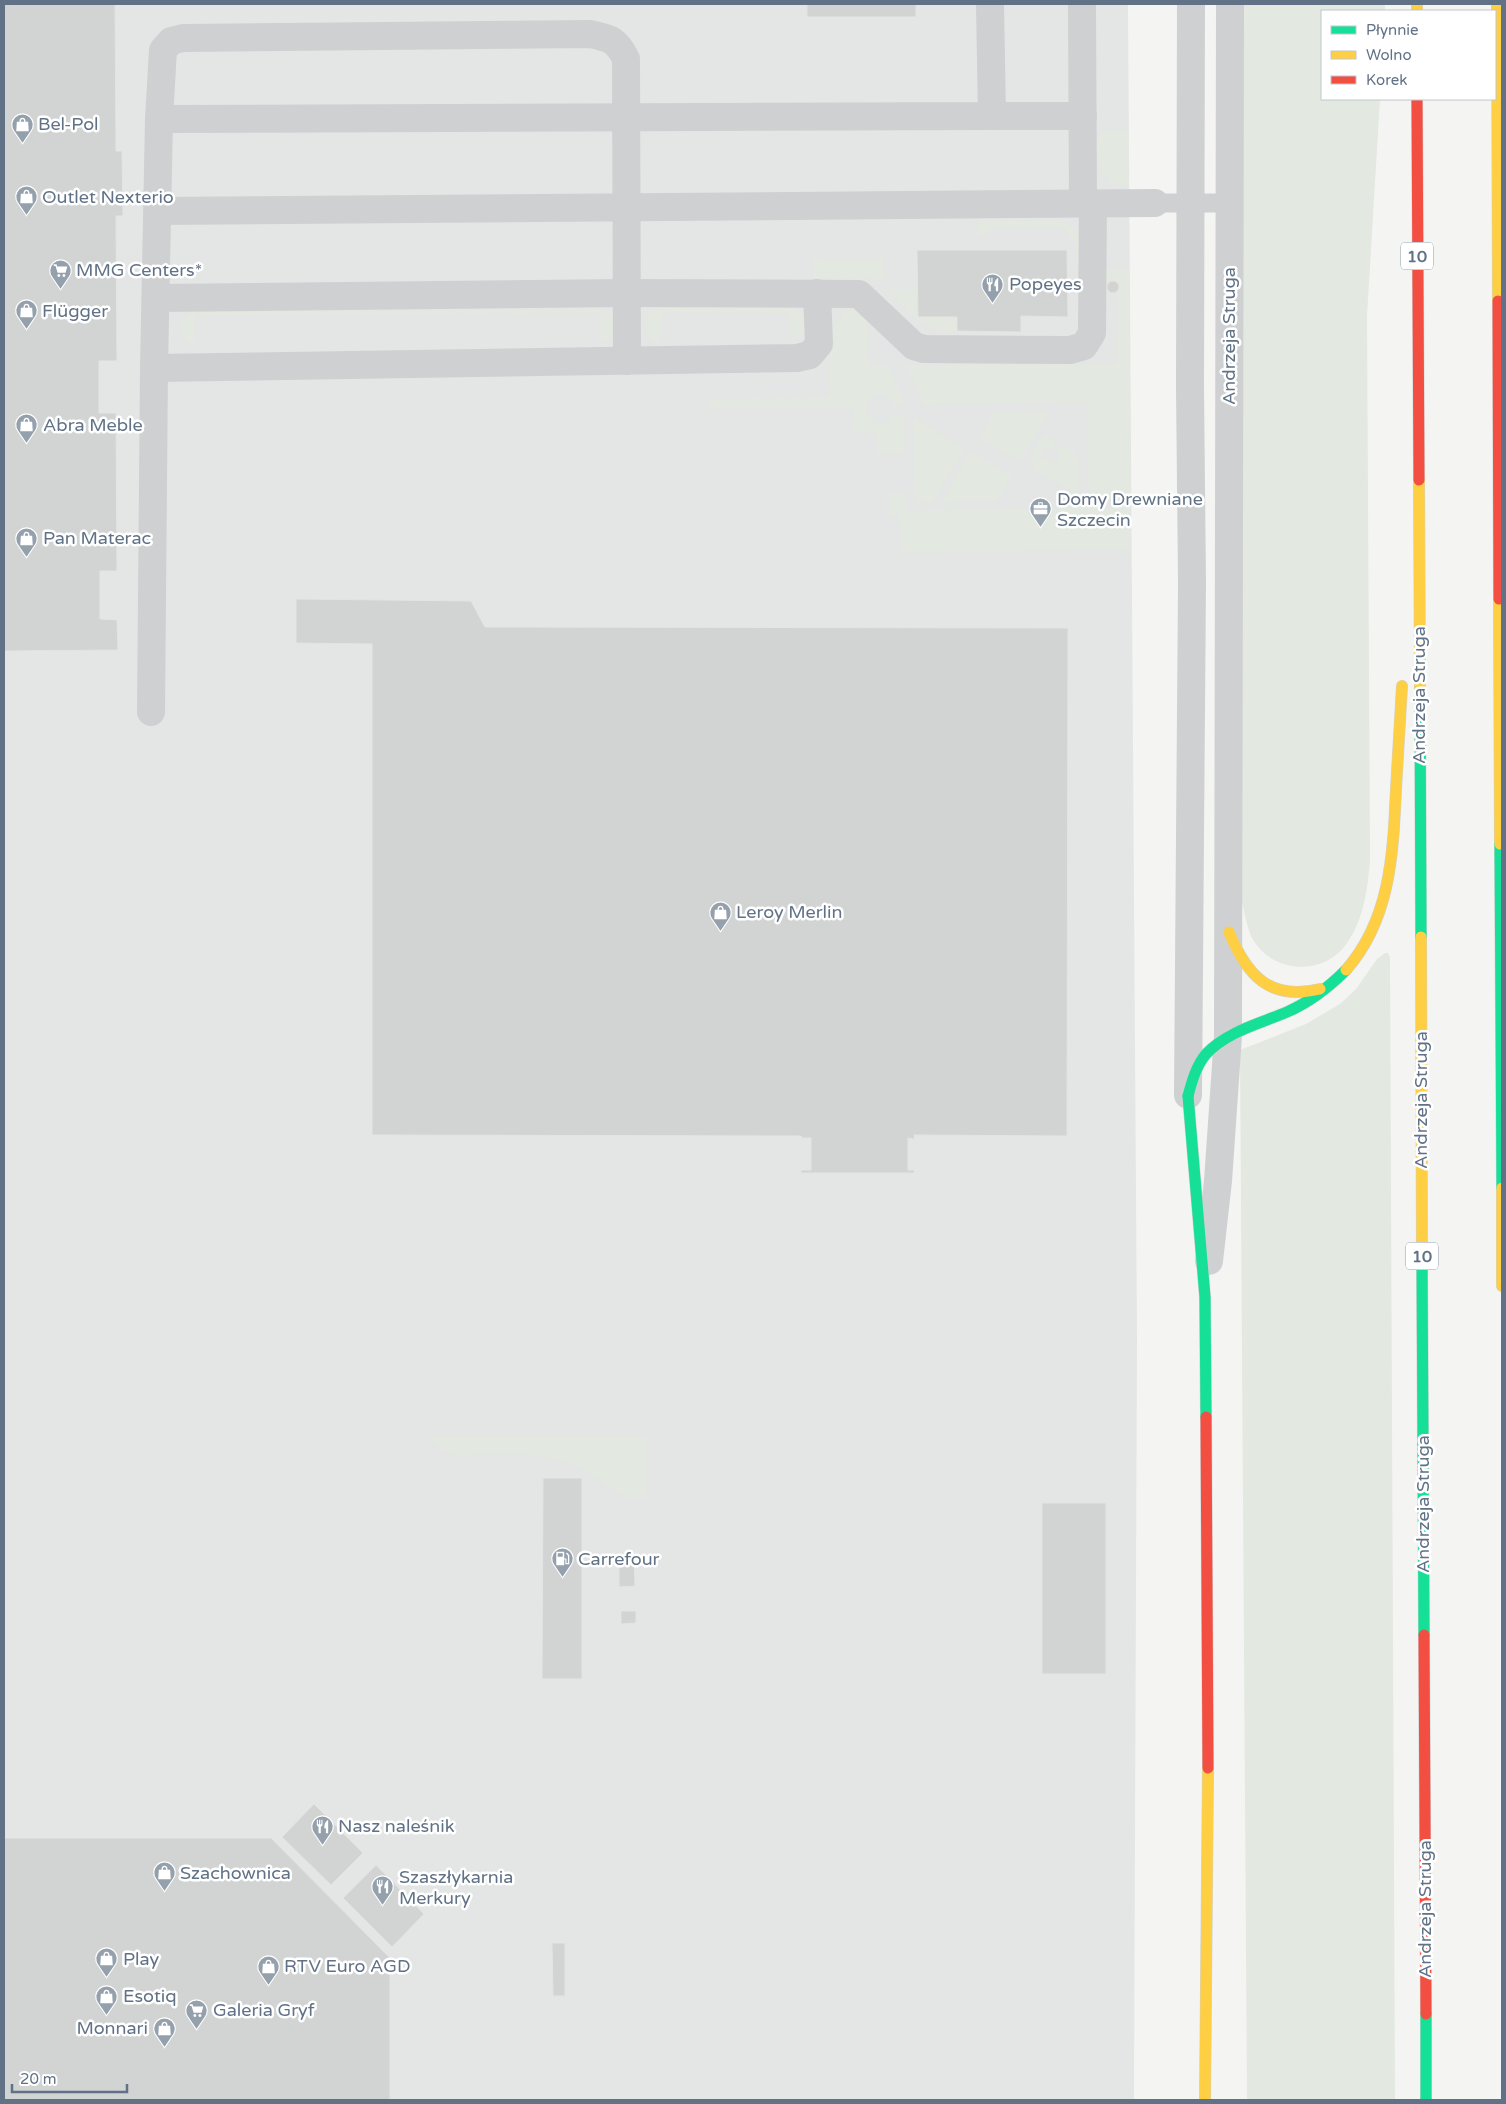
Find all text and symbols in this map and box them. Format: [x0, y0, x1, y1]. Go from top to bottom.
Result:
legend [1321, 10, 1496, 100]
text: Płynnie [1366, 21, 1419, 39]
text: Wolno [1366, 46, 1412, 64]
text: Korek [1366, 71, 1407, 89]
shop icon: Bel-Pol [10, 112, 34, 143]
place label: Bel-Pol [38, 113, 99, 135]
shop icon: Outlet Nexterio [14, 185, 38, 216]
place label: Outlet Nexterio [42, 186, 174, 208]
road number: 10 [1401, 242, 1433, 270]
supermarket icon: MMG Centers* [48, 258, 72, 289]
place label: MMG Centers* [76, 259, 202, 281]
street label: Andrzeja Struga [1218, 267, 1240, 405]
restaurant icon: Popeyes [981, 272, 1005, 303]
place label: Popeyes [1009, 273, 1082, 295]
shop icon: Flügger [14, 299, 38, 330]
place label: Flügger [42, 300, 108, 322]
shop icon: Abra Meble [15, 413, 39, 444]
place label: Abra Meble [43, 414, 143, 436]
place label: Domy Drewniane Szczecin [1057, 488, 1203, 531]
office icon: Domy Drewniane Szczecin [1029, 497, 1053, 528]
shop icon: Pan Materac [15, 526, 39, 557]
place label: Pan Materac [43, 527, 151, 549]
street label: Andrzeja Struga [1408, 626, 1430, 764]
shop icon: Leroy Merlin [708, 900, 732, 931]
place label: Leroy Merlin [736, 901, 843, 923]
street label: Andrzeja Struga [1410, 1031, 1432, 1169]
road number: 10 [1406, 1242, 1438, 1270]
street label: Andrzeja Struga [1412, 1435, 1434, 1573]
fuel station icon: Carrefour [550, 1547, 574, 1578]
place label: Carrefour [578, 1548, 660, 1570]
restaurant icon: Nasz naleśnik [310, 1814, 334, 1845]
place label: Nasz naleśnik [338, 1815, 455, 1837]
street label: Andrzeja Struga [1414, 1840, 1436, 1978]
shop icon: Szachownica [152, 1861, 176, 1892]
place label: Szachownica [180, 1862, 291, 1884]
place label: Szaszłykarnia Merkury [399, 1866, 513, 1909]
restaurant icon: Szaszłykarnia Merkury [371, 1875, 395, 1906]
shop icon: Play [95, 1947, 119, 1978]
place label: Play [123, 1948, 159, 1970]
shop icon: RTV Euro AGD [256, 1954, 280, 1985]
place label: RTV Euro AGD [284, 1955, 410, 1977]
shop icon: Esotiq [95, 1984, 119, 2015]
place label: Esotiq [123, 1985, 177, 2007]
supermarket icon: Galeria Gryf [185, 1998, 209, 2029]
place label: Galeria Gryf [213, 1999, 315, 2021]
shop icon: Monnari [152, 2016, 176, 2047]
place label: Monnari [77, 2017, 148, 2039]
scale bar [12, 2062, 128, 2094]
text: 20 m [20, 2070, 57, 2088]

